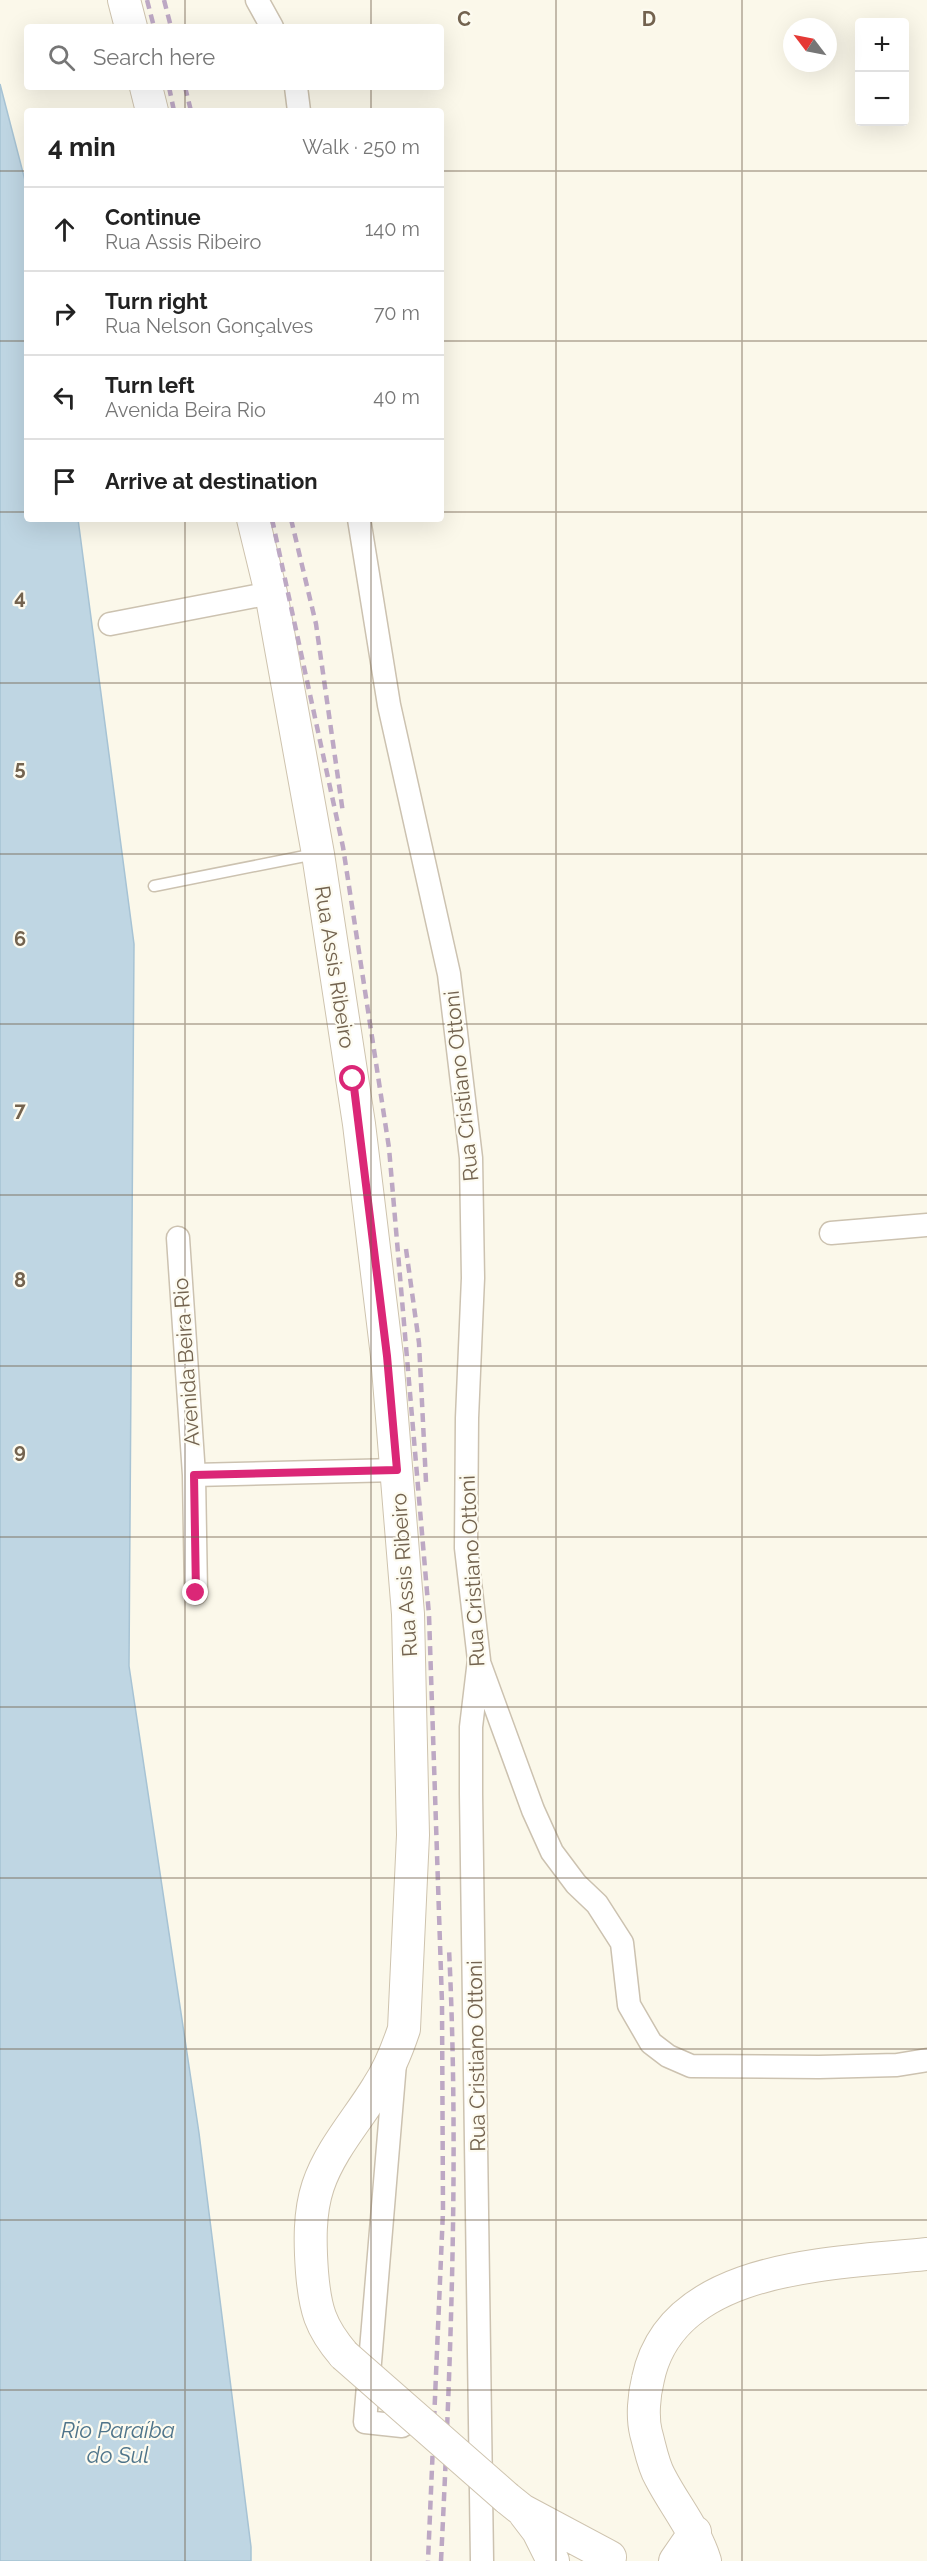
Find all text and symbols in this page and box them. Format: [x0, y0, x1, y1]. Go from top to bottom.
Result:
text: C [457, 7, 471, 31]
text: D [642, 7, 656, 31]
north arrow [783, 18, 837, 72]
map controls [855, 18, 909, 126]
button: + [855, 18, 909, 72]
search box [24, 24, 444, 90]
icon: search [45, 41, 78, 74]
text: Search here [93, 44, 215, 70]
button: − [855, 72, 909, 126]
text: 4 min [48, 132, 116, 162]
text: Walk · 250 m [302, 135, 420, 159]
text: Continue [105, 204, 201, 230]
icon: ahead [48, 213, 81, 246]
text: 140 m [365, 217, 420, 241]
text: Rua Assis Ribeiro [105, 230, 261, 254]
text: Turn right [105, 288, 208, 314]
icon: right [48, 297, 81, 330]
text: 70 m [374, 301, 420, 325]
text: Rua Nelson Gonçalves [105, 314, 313, 338]
text: Turn left [105, 372, 195, 398]
icon: left [48, 381, 81, 414]
text: 40 m [373, 385, 420, 409]
text: Avenida Beira Rio [105, 398, 266, 422]
icon: arrive [48, 465, 81, 498]
text: Arrive at destination [105, 468, 318, 494]
text: 4 [14, 585, 26, 609]
text: 5 [14, 756, 26, 780]
street label: Rua Assis Ribeiro [310, 884, 360, 1050]
text: 6 [14, 927, 26, 951]
street label: Rua Cristiano Ottoni [439, 989, 483, 1183]
route start [339, 1065, 365, 1091]
text: 7 [14, 1098, 26, 1122]
text: 8 [14, 1268, 26, 1292]
street label: Avenida Beira Rio [168, 1277, 204, 1447]
text: 9 [14, 1439, 26, 1463]
street label: Rua Cristiano Ottoni [455, 1475, 489, 1667]
street label: Rua Assis Ribeiro [386, 1492, 422, 1658]
route end [182, 1579, 208, 1605]
street label: Rua Cristiano Ottoni [462, 1960, 490, 2152]
water label: Rio Paraíba do Sul [61, 2417, 175, 2468]

